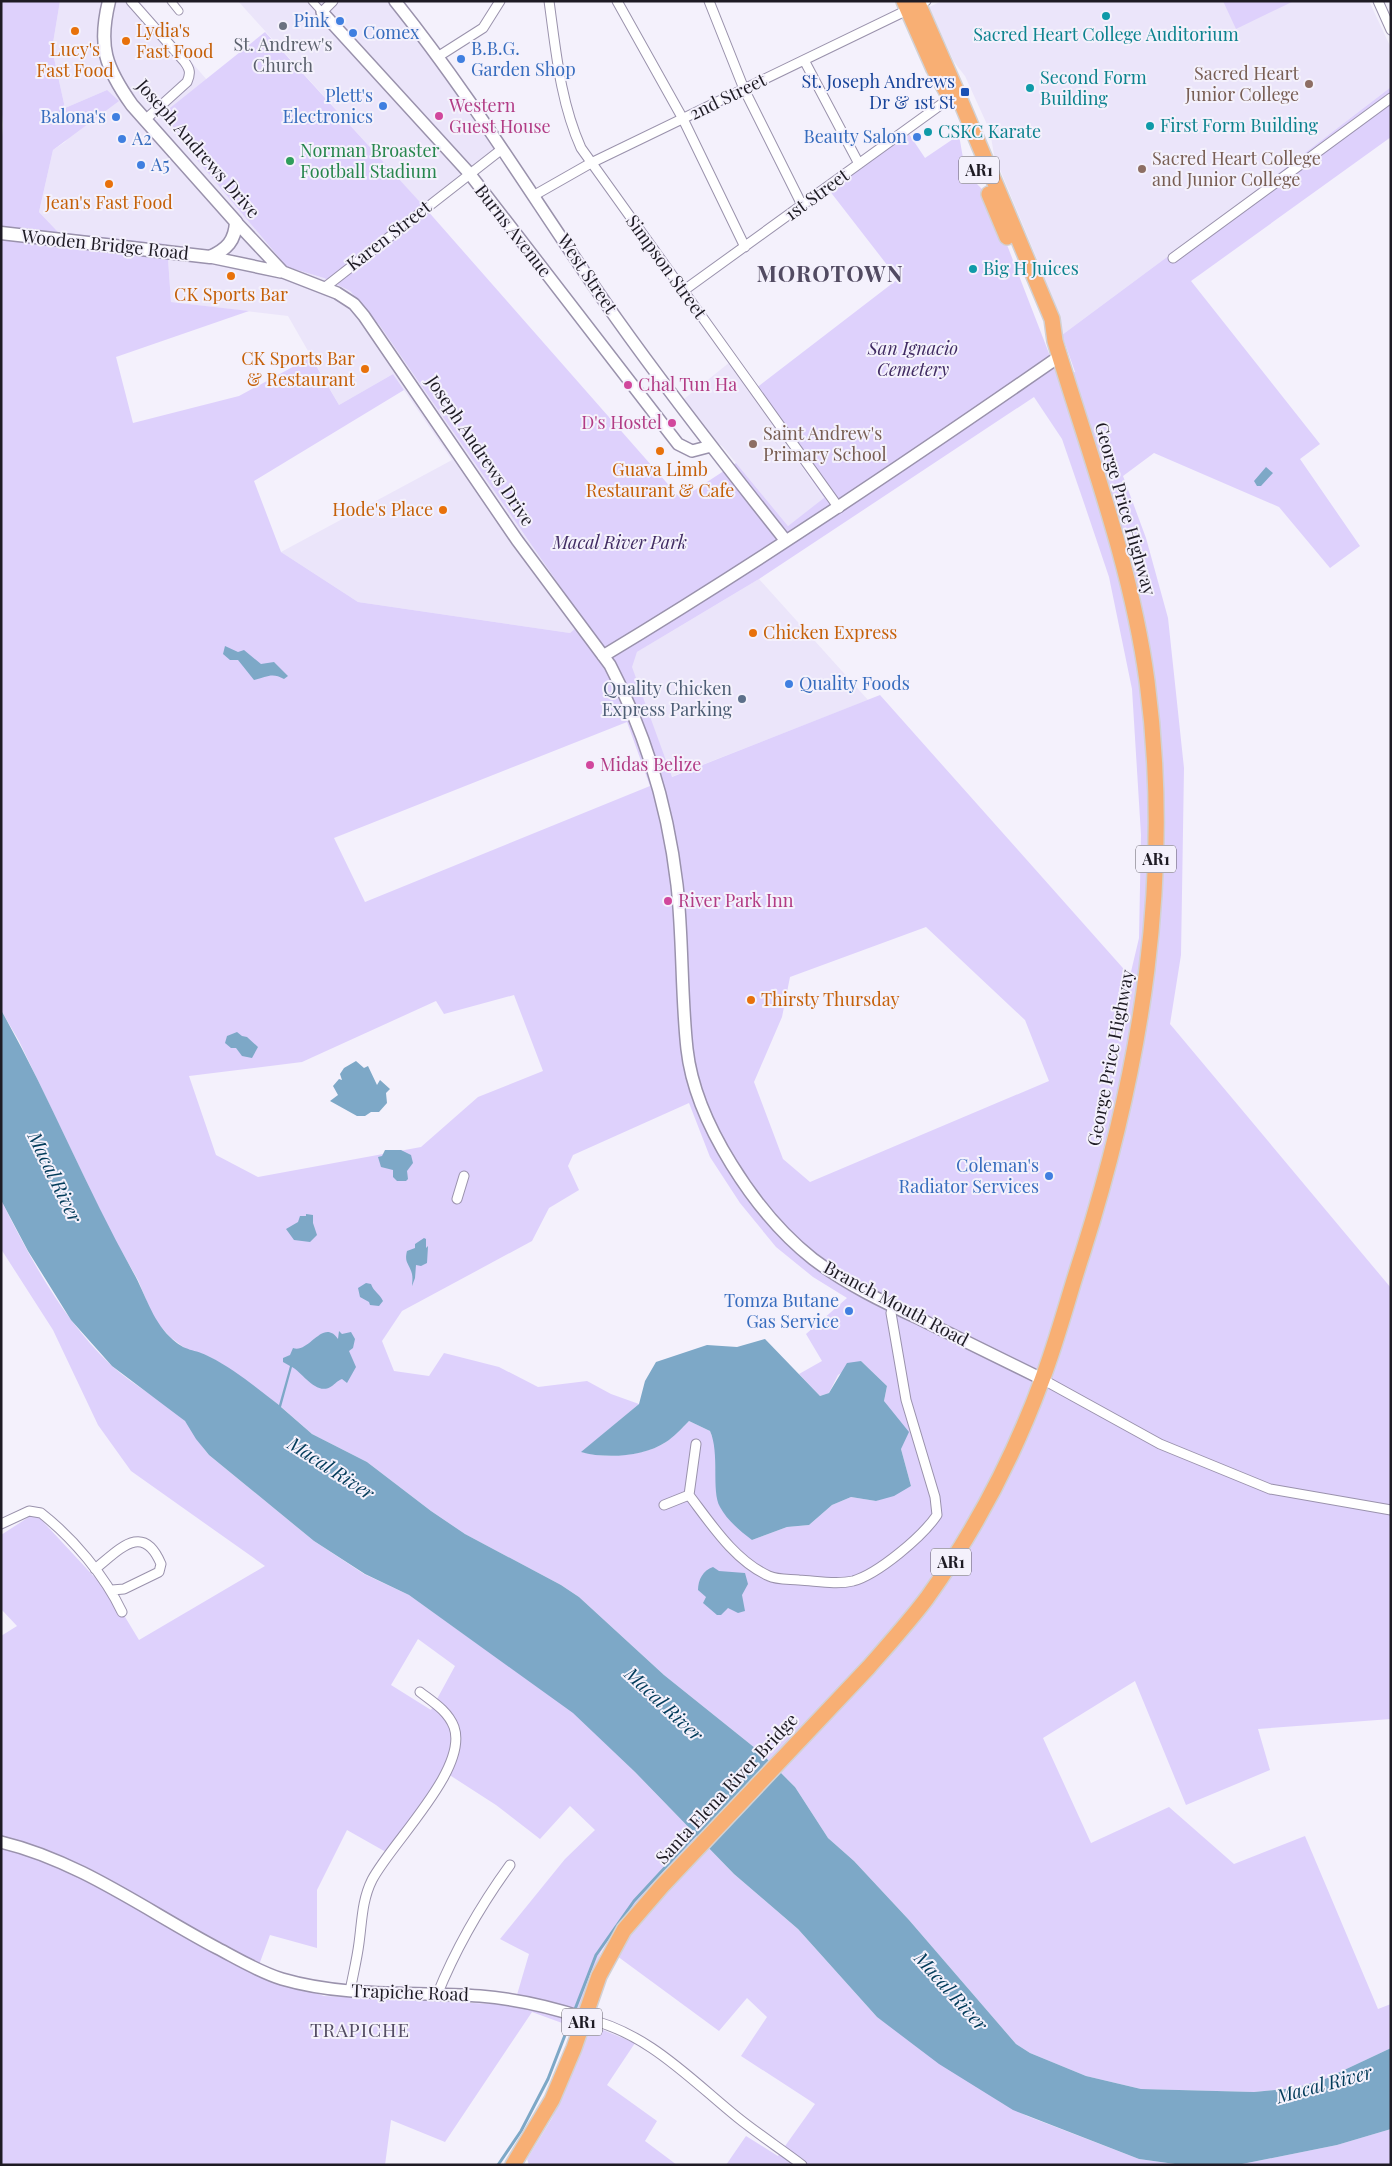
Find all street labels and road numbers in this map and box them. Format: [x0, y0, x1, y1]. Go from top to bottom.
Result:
street label: 2nd Street [685, 67, 771, 125]
street label: Joseph Andrews Drive [131, 73, 266, 223]
road number: AR1 [959, 156, 999, 184]
street label: 1st Street [780, 162, 854, 226]
street label: Burns Avenue [470, 179, 558, 282]
street label: Karen Street [341, 194, 436, 276]
street label: Simpson Street [621, 210, 713, 324]
street label: Wooden Bridge Road [19, 223, 191, 265]
street label: West Street [552, 228, 624, 318]
street label: Joseph Andrews Drive [421, 370, 540, 531]
street label: George Price Highway [1090, 419, 1162, 598]
road number: AR1 [1136, 846, 1176, 872]
street label: George Price Highway [1081, 968, 1139, 1148]
street label: Branch Mouth Road [820, 1255, 974, 1352]
road number: AR1 [931, 1548, 971, 1575]
street label: Santa Elena River Bridge [650, 1708, 803, 1869]
street label: Trapiche Road [351, 1978, 470, 2006]
road number: AR1 [562, 2008, 602, 2035]

